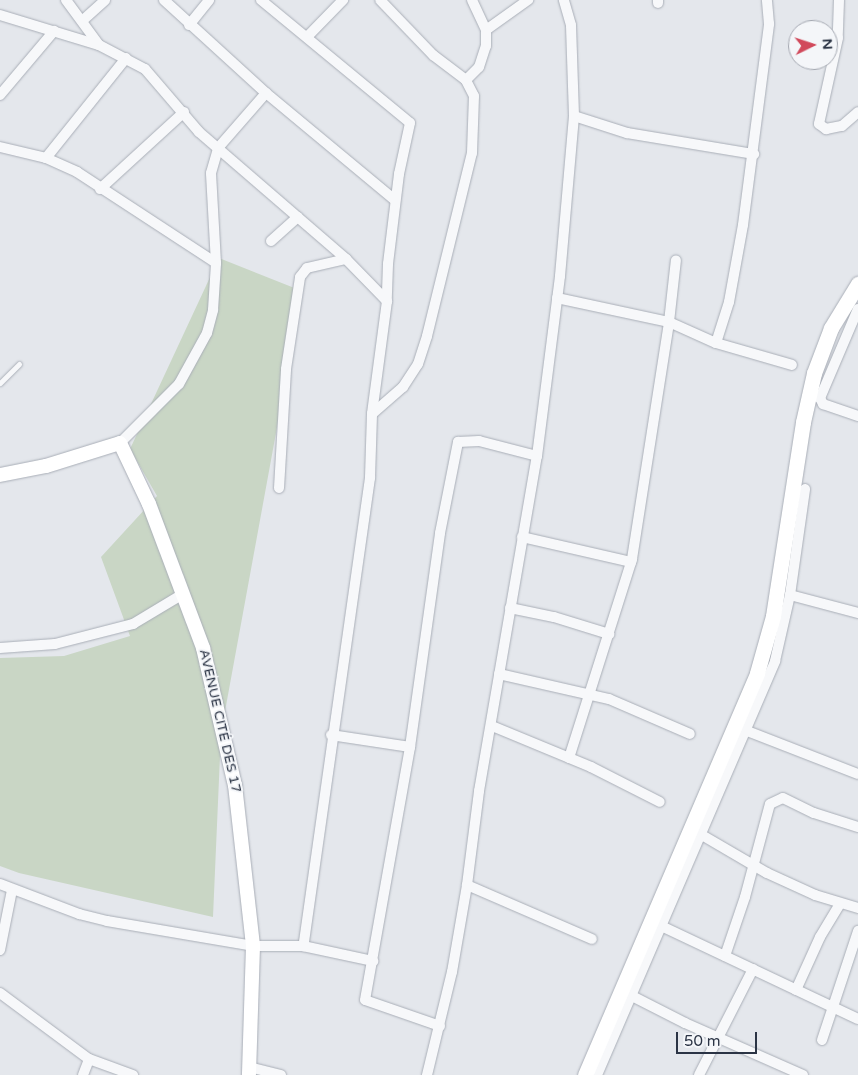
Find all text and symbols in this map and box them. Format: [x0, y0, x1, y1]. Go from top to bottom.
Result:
north arrow [788, 20, 838, 70]
text: N [819, 38, 836, 50]
street label: AVENUE CITÉ DES 17 [195, 647, 245, 795]
scale bar [678, 1022, 759, 1054]
text: 50 m [684, 1032, 721, 1050]

